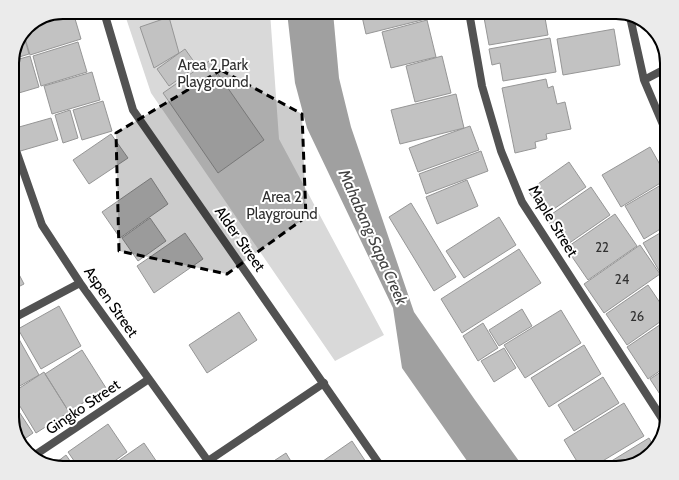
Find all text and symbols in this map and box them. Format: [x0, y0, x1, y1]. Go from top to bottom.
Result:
park label: Area 2 Park Playground [177, 56, 249, 91]
water label: Mahabang Sapa Creek [334, 166, 412, 309]
street label: Maple Street [524, 182, 582, 260]
park label: Area 2 Playground [246, 188, 318, 223]
street label: Alder Street [211, 203, 269, 275]
house number: 22 [595, 239, 609, 255]
street label: Aspen Street [80, 263, 142, 341]
house number: 24 [615, 271, 630, 287]
house number: 26 [630, 308, 644, 324]
street label: Gingko Street [42, 376, 124, 438]

